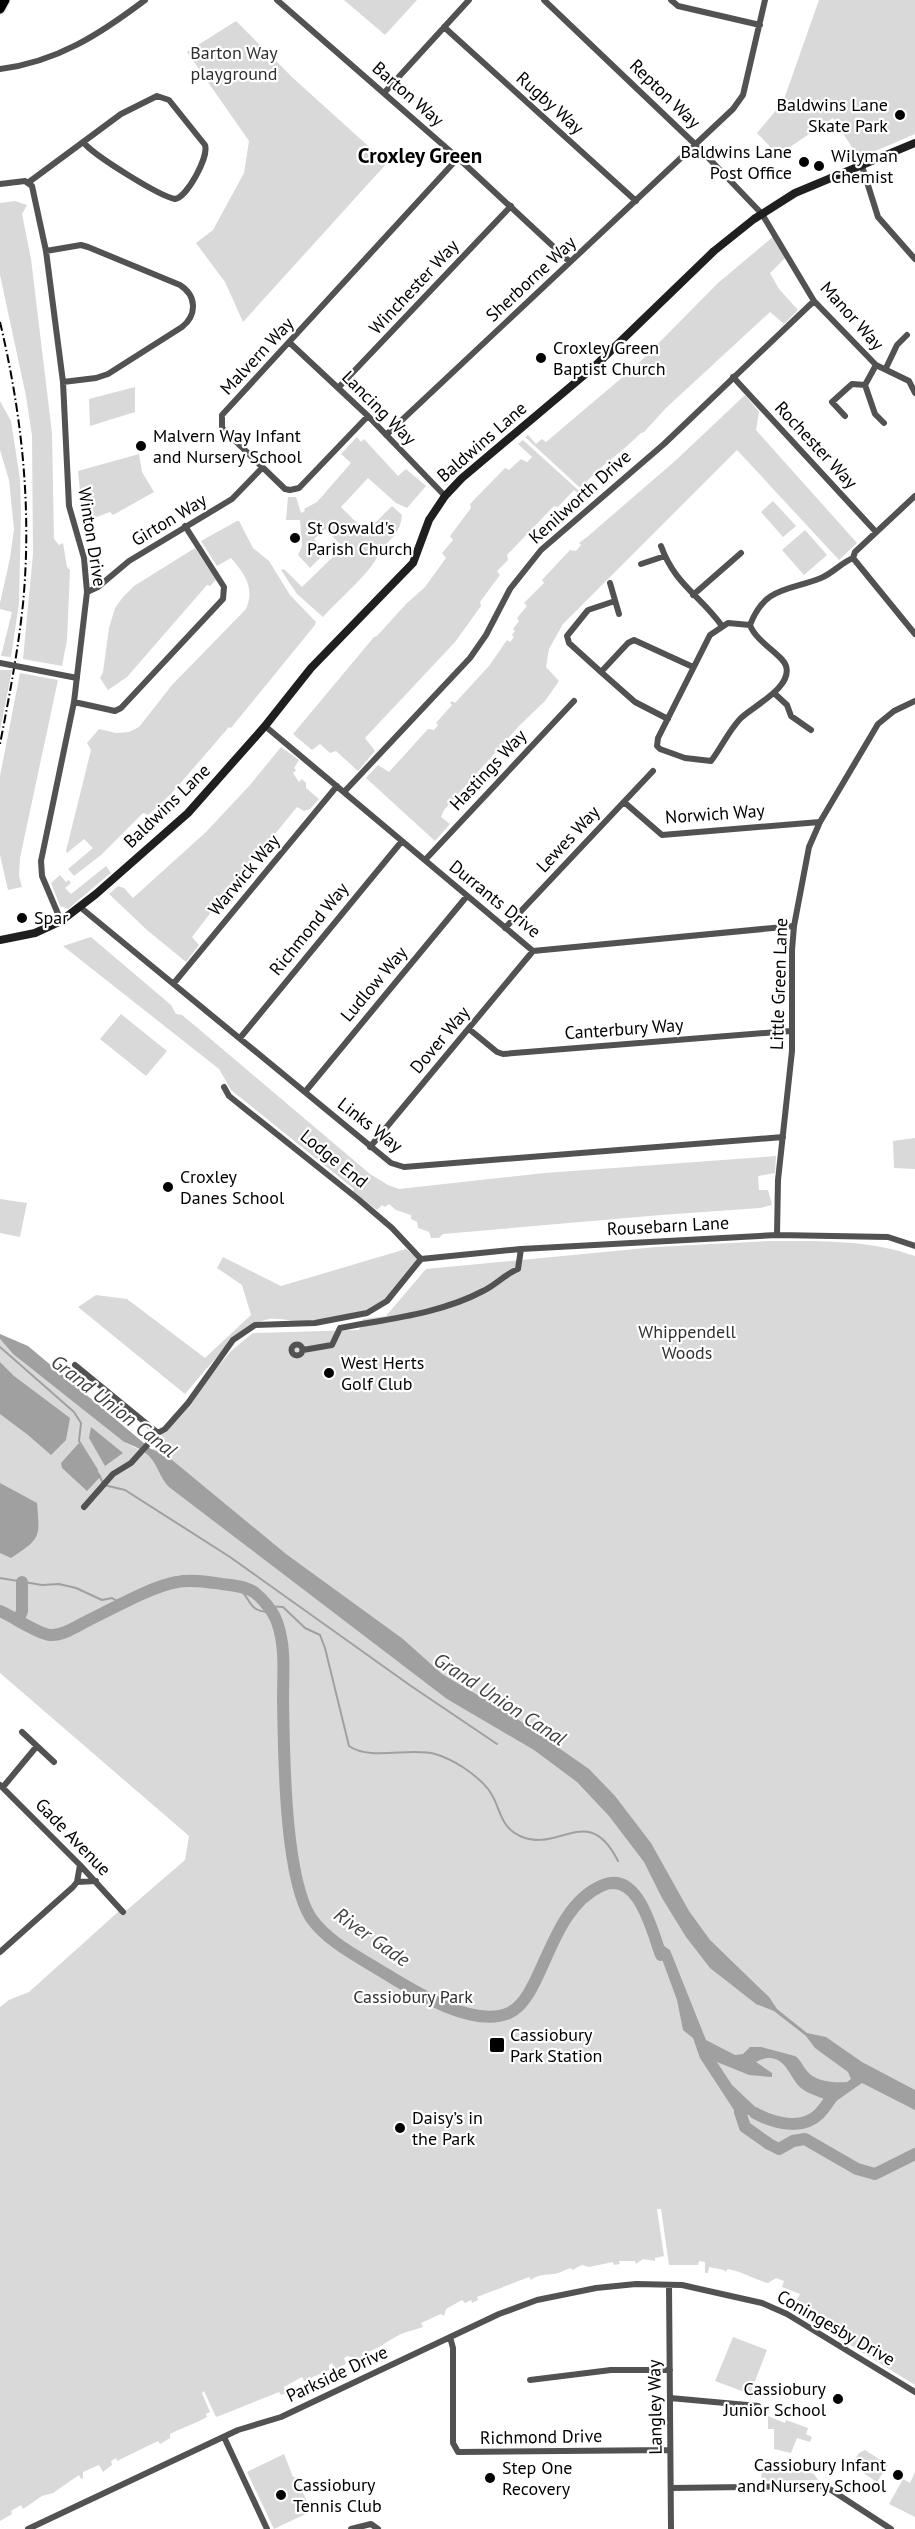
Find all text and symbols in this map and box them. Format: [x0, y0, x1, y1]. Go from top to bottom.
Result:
park label: Barton Way playground [190, 41, 278, 85]
street label: Repton Way [625, 54, 706, 134]
street label: Barton Way [368, 56, 449, 131]
street label: Rugby Way [512, 66, 589, 139]
place label: Baldwins Lane Skate Park [776, 93, 888, 137]
marker: Baldwins Lane Skate Park [893, 108, 907, 122]
place label: Baldwins Lane Post Office [680, 140, 792, 184]
district label: Croxley Green [358, 142, 482, 169]
place label: Wilyman Chemist [831, 144, 898, 188]
marker: Baldwins Lane Post Office [797, 155, 811, 169]
marker: Wilyman Chemist [812, 159, 826, 173]
street label: Sherborne Way [481, 231, 581, 326]
street label: Winchester Way [364, 234, 464, 339]
street label: Manor Way [815, 276, 890, 355]
street label: Malvern Way [215, 312, 299, 399]
place label: Croxley Green Baptist Church [553, 336, 666, 380]
marker: Croxley Green Baptist Church [534, 351, 548, 365]
street label: Lancing Way [337, 366, 422, 450]
street label: Baldwins Lane [432, 396, 531, 487]
street label: Rochester Way [770, 396, 863, 494]
place label: Malvern Way Infant and Nursery School [153, 424, 302, 468]
marker: Malvern Way Infant and Nursery School [134, 439, 148, 453]
street label: Kenilworth Drive [524, 445, 636, 549]
street label: Winton Drive [73, 486, 112, 588]
street label: Girton Way [127, 488, 211, 551]
place label: St Oswald's Parish Church [307, 516, 412, 560]
marker: St Oswald's Parish Church [288, 531, 302, 545]
street label: Hastings Way [444, 724, 531, 815]
street label: Baldwins Lane [119, 759, 215, 853]
street label: Norwich Way [664, 799, 766, 828]
street label: Lewes Way [531, 800, 605, 877]
street label: Warwick Way [203, 829, 285, 920]
street label: Durrants Drive [445, 855, 546, 943]
street label: Richmond Way [264, 877, 354, 980]
place label: Spar [34, 906, 68, 929]
marker: Spar [15, 911, 29, 925]
street label: Little Green Lane [765, 917, 792, 1050]
street label: Ludlow Way [335, 941, 412, 1026]
street label: Dover Way [405, 1001, 475, 1078]
street label: Canterbury Way [564, 1013, 685, 1044]
street label: Links Way [333, 1092, 408, 1157]
street label: Lodge End [296, 1124, 373, 1193]
place label: Croxley Danes School [180, 1165, 285, 1209]
marker: Croxley Danes School [161, 1180, 175, 1194]
street label: Rousebarn Lane [606, 1211, 730, 1240]
park label: Whippendell Woods [638, 1320, 736, 1364]
water label: Grand Union Canal [46, 1349, 183, 1464]
place label: West Herts Golf Club [341, 1351, 424, 1395]
marker: West Herts Golf Club [322, 1366, 336, 1380]
water label: Grand Union Canal [429, 1646, 572, 1752]
street label: Gade Avenue [31, 1793, 116, 1880]
water label: River Gade [329, 1901, 416, 1973]
park label: Cassiobury Park [353, 1985, 473, 2008]
place label: Cassiobury Park Station [510, 2023, 602, 2067]
marker: Cassiobury Park Station [488, 2036, 506, 2054]
place label: Daisy’s in the Park [412, 2106, 483, 2150]
marker: Daisy’s in the Park [393, 2121, 407, 2135]
street label: Coningesby Drive [773, 2284, 899, 2371]
street label: Parkside Drive [282, 2340, 391, 2407]
street label: Langley Way [642, 2359, 667, 2455]
place label: Cassiobury Junior School [723, 2377, 827, 2421]
marker: Cassiobury Junior School [831, 2392, 845, 2406]
street label: Richmond Drive [480, 2424, 602, 2449]
place label: Cassiobury Infant and Nursery School [737, 2453, 887, 2497]
place label: Step One Recovery [502, 2456, 572, 2500]
marker: Cassiobury Infant and Nursery School [891, 2468, 905, 2482]
marker: Step One Recovery [483, 2471, 497, 2485]
place label: Cassiobury Tennis Club [293, 2473, 382, 2517]
marker: Cassiobury Tennis Club [274, 2488, 288, 2502]

